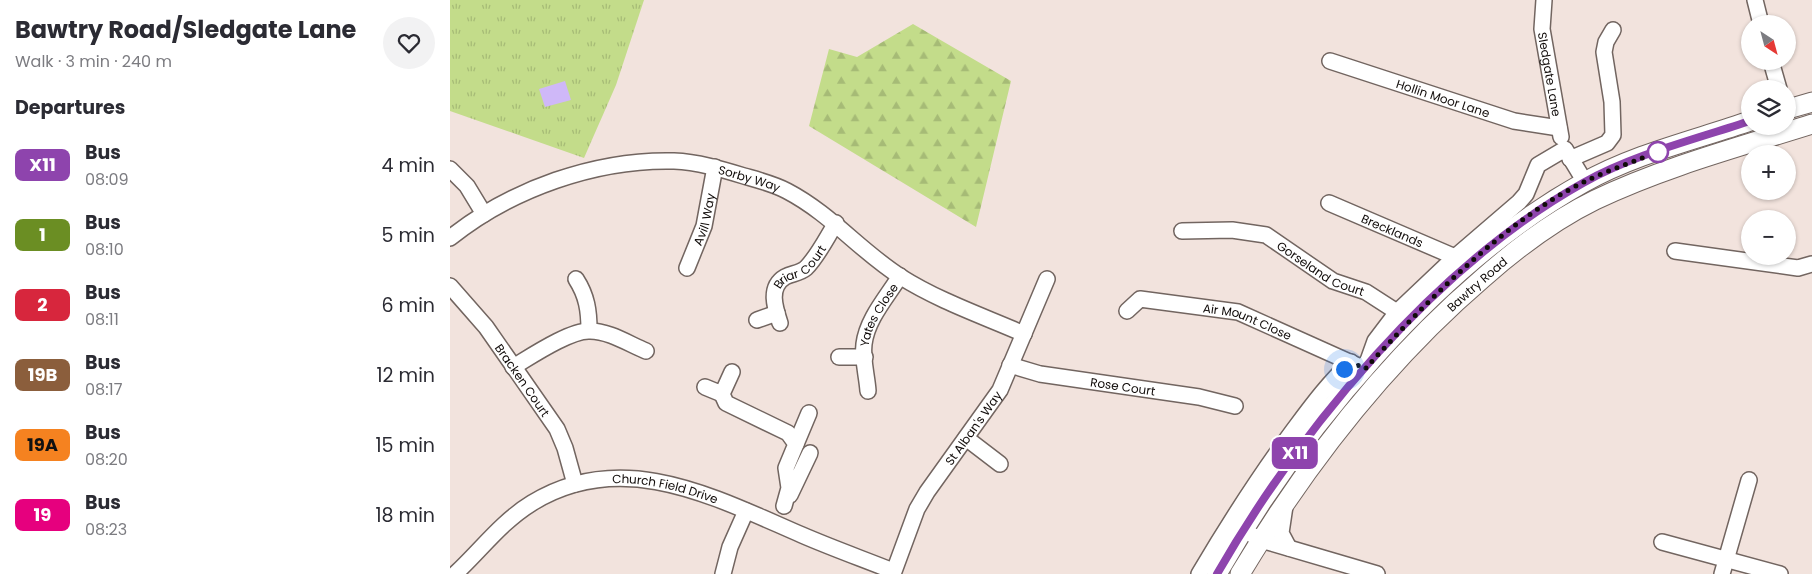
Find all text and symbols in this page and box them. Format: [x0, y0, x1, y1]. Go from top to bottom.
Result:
text: Bawtry Road/Sledgate Lane [15, 13, 356, 46]
north arrow [1741, 15, 1796, 70]
map controls [1741, 15, 1796, 265]
button: heart [383, 17, 435, 69]
street label: Sledgate Lane [1534, 31, 1566, 118]
text: Walk · 3 min · 240 m [15, 50, 172, 73]
street label: Hollin Moor Lane [1394, 75, 1492, 121]
button: layers [1741, 80, 1796, 135]
text: Departures [15, 94, 125, 121]
text: Bus [85, 139, 121, 166]
unlabelled marker [1647, 141, 1669, 163]
button: + [1741, 145, 1796, 200]
text: X11 [29, 152, 56, 177]
text: 4 min [382, 152, 435, 179]
street label: Sorby Way [717, 160, 783, 196]
text: 08:09 [85, 168, 129, 191]
street label: Avill Way [689, 191, 719, 248]
text: Bus [85, 209, 121, 236]
street label: Brecklands [1359, 209, 1426, 251]
button: − [1741, 210, 1796, 265]
text: 1 [39, 222, 46, 247]
text: 5 min [382, 222, 435, 249]
street label: Gorseland Court [1274, 237, 1367, 299]
text: 08:10 [85, 238, 124, 261]
street label: Briar Court [769, 241, 830, 291]
street label: Bawtry Road [1443, 253, 1511, 315]
text: Bus [85, 279, 121, 306]
street label: Yates Close [855, 279, 902, 347]
text: 2 [37, 292, 48, 317]
text: 6 min [381, 292, 435, 319]
street label: Air Mount Close [1202, 299, 1295, 344]
text: 08:11 [85, 308, 119, 331]
street label: Bracken Court [491, 340, 554, 420]
text: Bus [85, 349, 121, 376]
your location [1332, 357, 1357, 382]
text: 19B [28, 362, 57, 387]
text: 12 min [377, 362, 435, 389]
street label: Rose Court [1089, 373, 1156, 399]
text: 08:17 [85, 378, 122, 401]
street label: St Alban's Way [941, 387, 1006, 468]
text: Bus [85, 419, 121, 446]
text: 19A [27, 432, 58, 457]
text: 15 min [376, 432, 435, 459]
line badge: X11 [1266, 437, 1324, 469]
text: X11 [1282, 440, 1308, 465]
text: 08:20 [85, 448, 128, 471]
street label: Church Field Drive [612, 470, 721, 507]
text: Bus [85, 489, 121, 516]
text: 19 [34, 502, 51, 527]
text: 18 min [375, 502, 435, 529]
text: 08:23 [85, 518, 127, 541]

